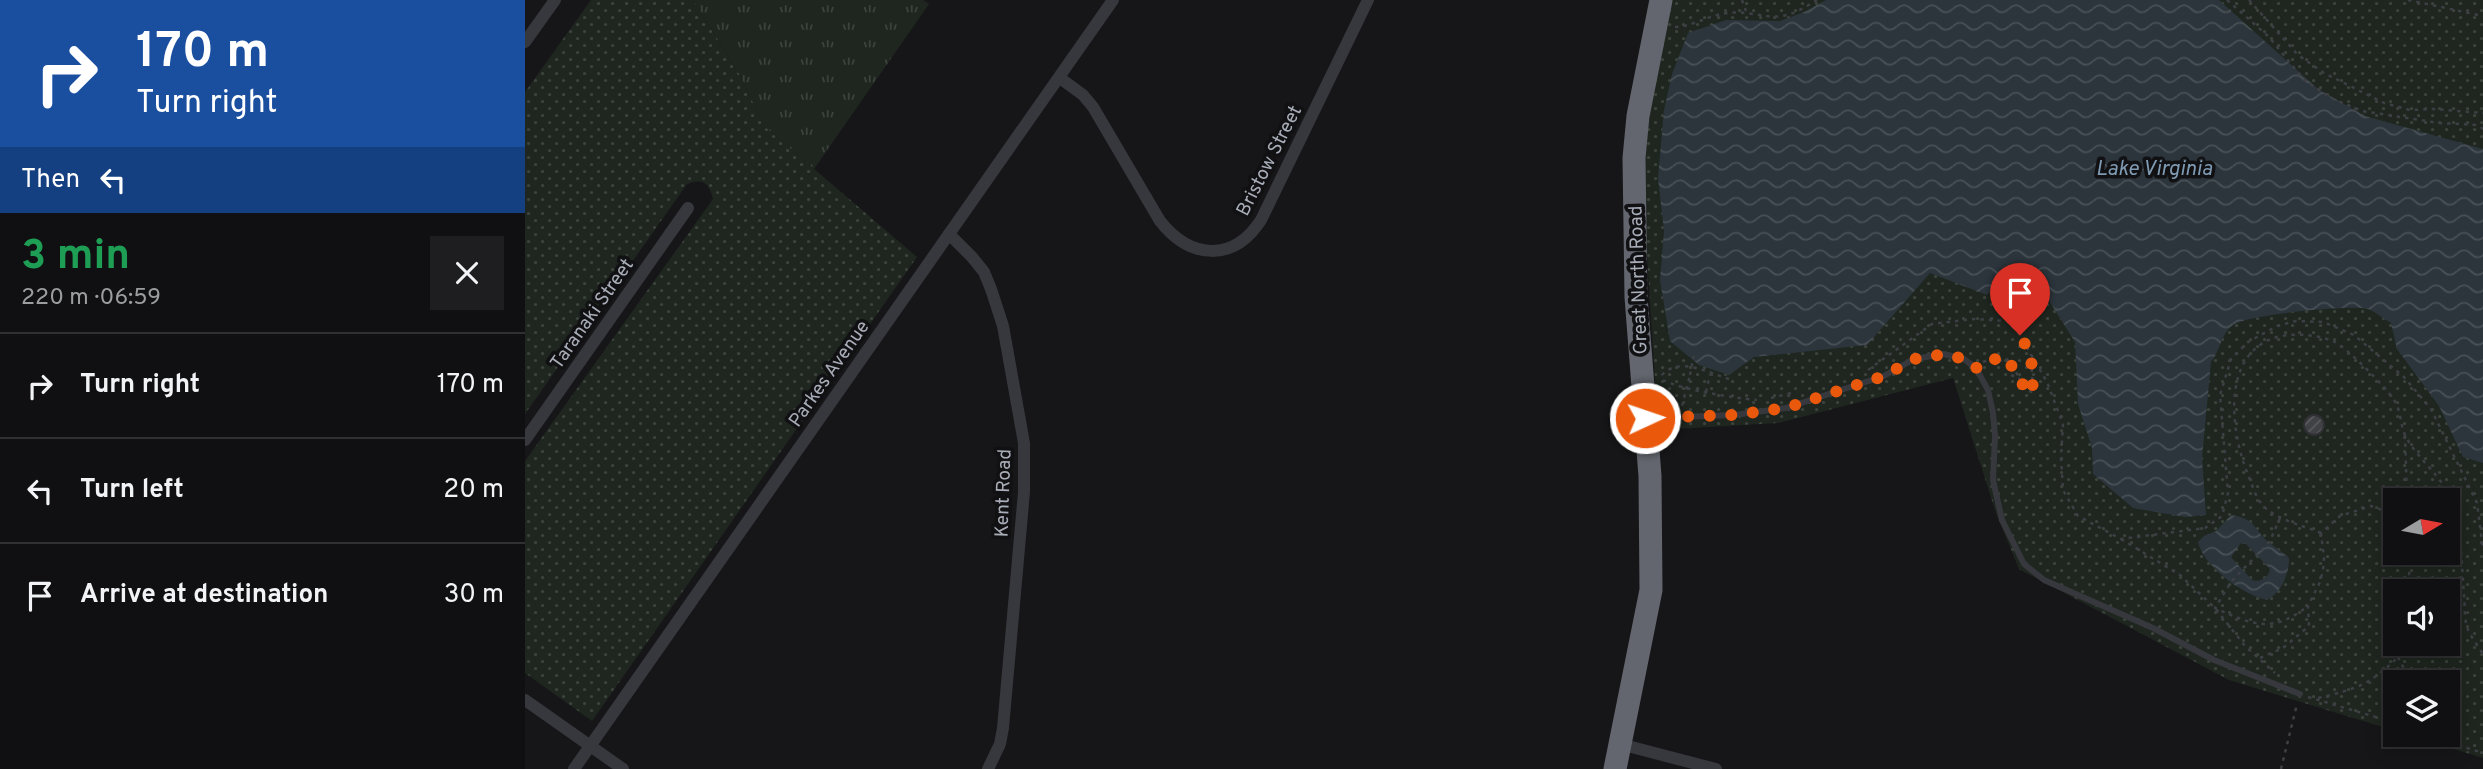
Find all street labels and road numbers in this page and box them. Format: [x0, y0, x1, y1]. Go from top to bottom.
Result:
street label: Bristow Street [1232, 102, 1308, 220]
street label: Great North Road [1624, 205, 1654, 355]
street label: Taranaki Street [546, 254, 640, 374]
street label: Parkes Avenue [784, 316, 875, 432]
street label: Kent Road [990, 448, 1018, 538]

